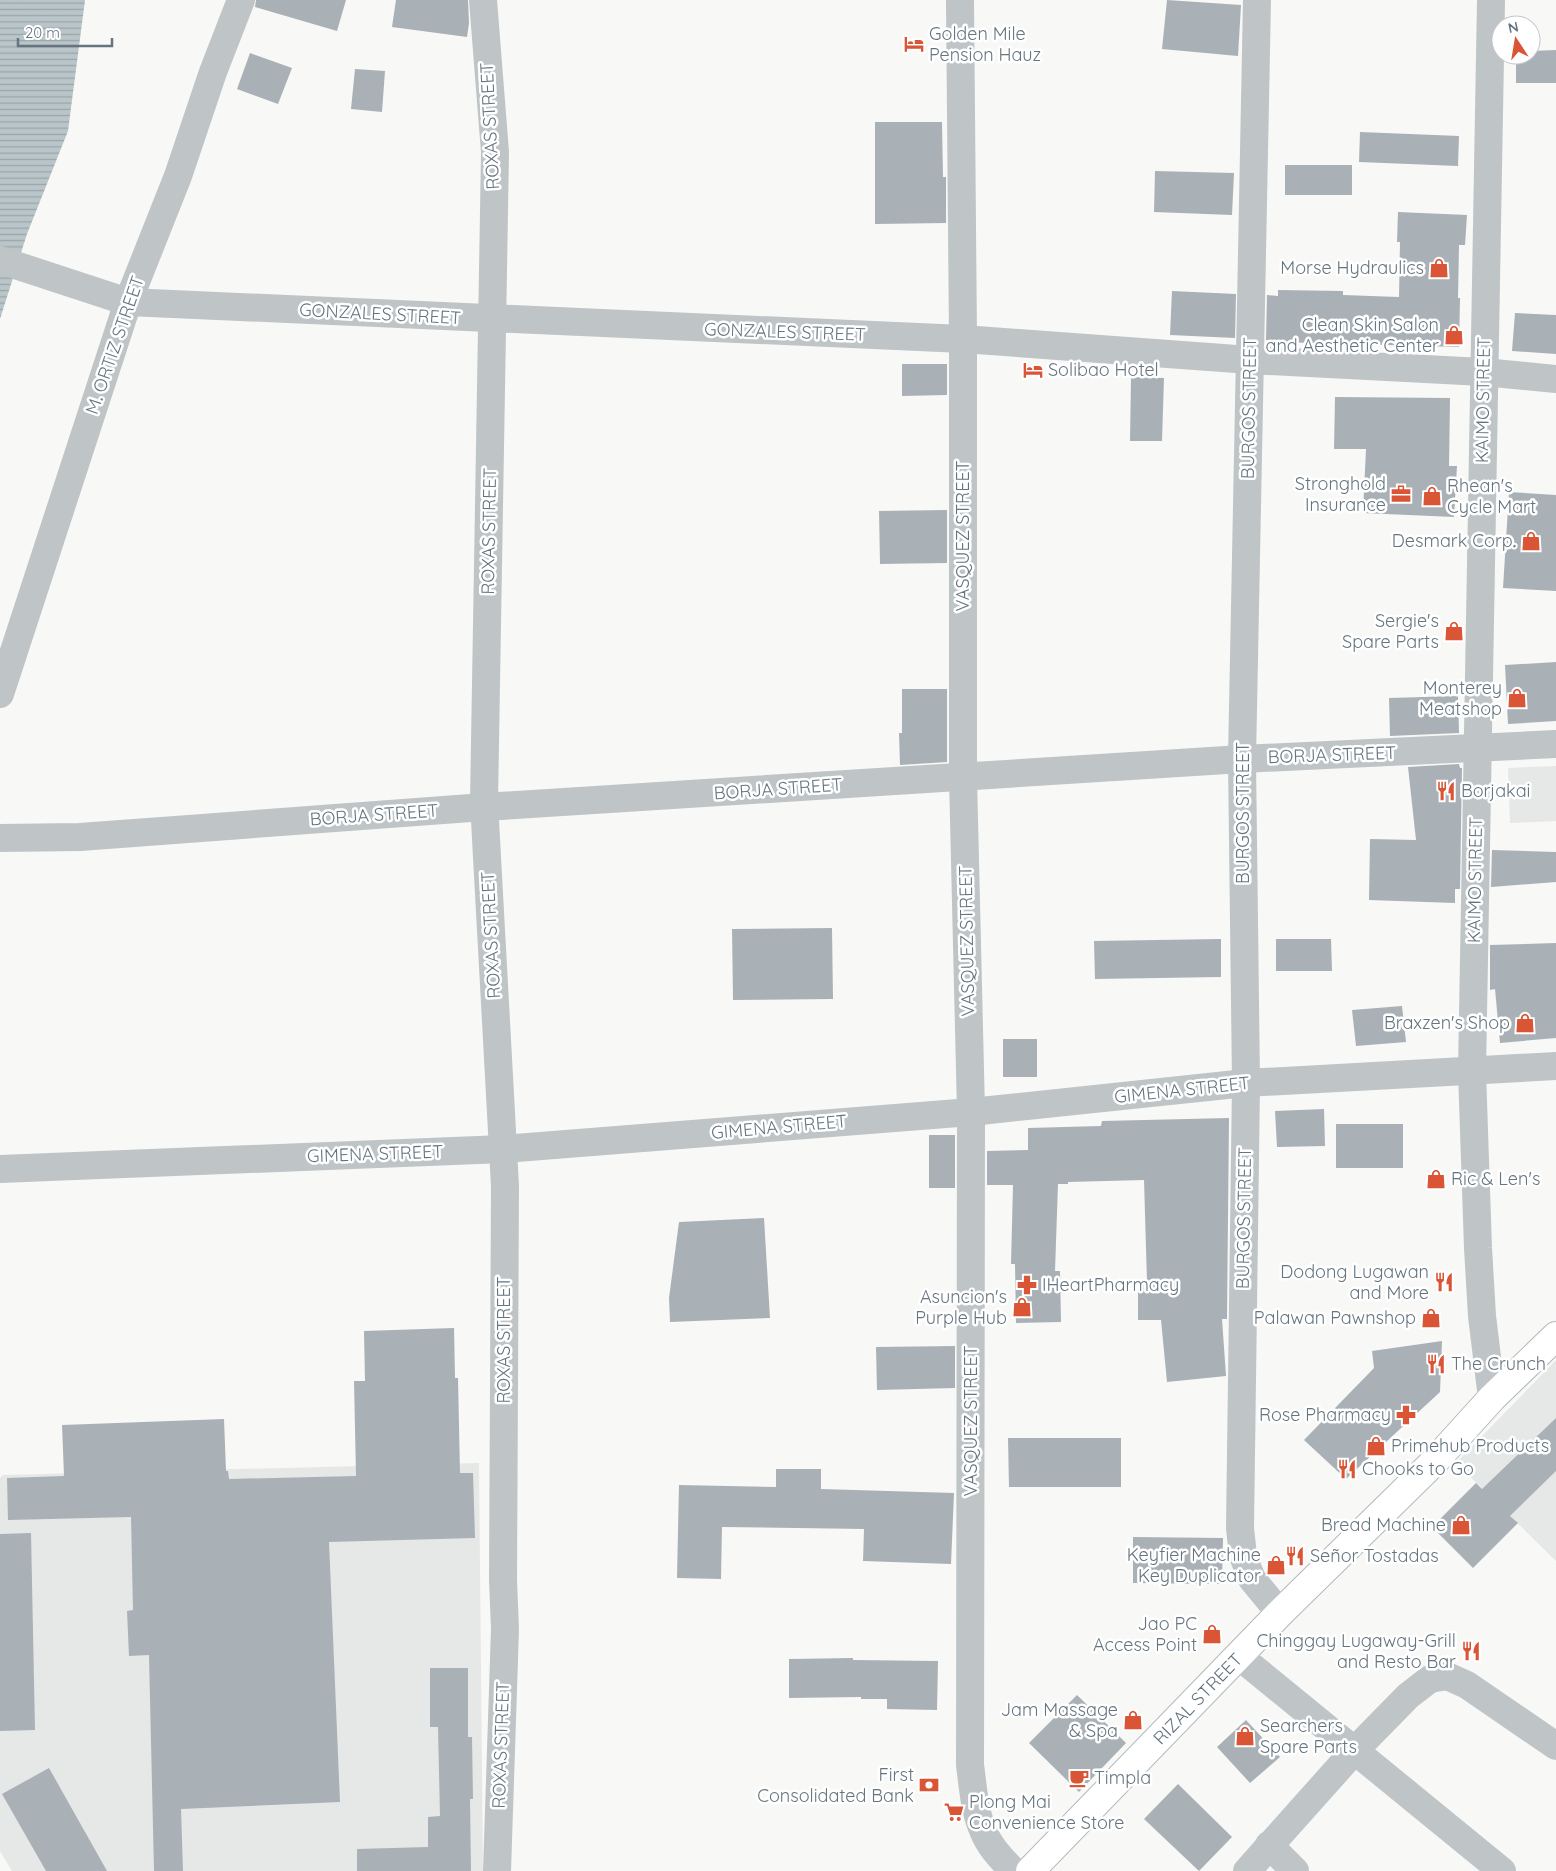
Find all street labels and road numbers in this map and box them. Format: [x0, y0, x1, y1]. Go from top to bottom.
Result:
street label: ROXAS STREET [475, 62, 504, 190]
street label: M. ORTIZ STREET [80, 272, 149, 417]
street label: GONZALES STREET [299, 298, 462, 329]
street label: GONZALES STREET [704, 317, 866, 346]
street label: BURGOS STREET [1236, 337, 1261, 479]
street label: KAIMO STREET [1470, 337, 1495, 463]
street label: VASQUEZ STREET [951, 460, 974, 612]
street label: ROXAS STREET [476, 467, 501, 595]
street label: BORJA STREET [1267, 741, 1397, 768]
street label: BURGOS STREET [1231, 742, 1254, 884]
street label: BORJA STREET [713, 773, 843, 804]
street label: BORJA STREET [309, 799, 439, 830]
street label: KAIMO STREET [1462, 817, 1487, 943]
street label: VASQUEZ STREET [954, 865, 979, 1017]
street label: ROXAS STREET [476, 871, 505, 999]
street label: GIMENA STREET [1113, 1071, 1251, 1108]
street label: GIMENA STREET [710, 1109, 848, 1144]
street label: GIMENA STREET [307, 1140, 444, 1167]
street label: BURGOS STREET [1231, 1147, 1256, 1289]
street label: ROXAS STREET [492, 1276, 515, 1404]
street label: VASQUEZ STREET [959, 1345, 982, 1497]
street label: RIZAL STREET [1148, 1648, 1247, 1749]
street label: ROXAS STREET [487, 1681, 514, 1809]

